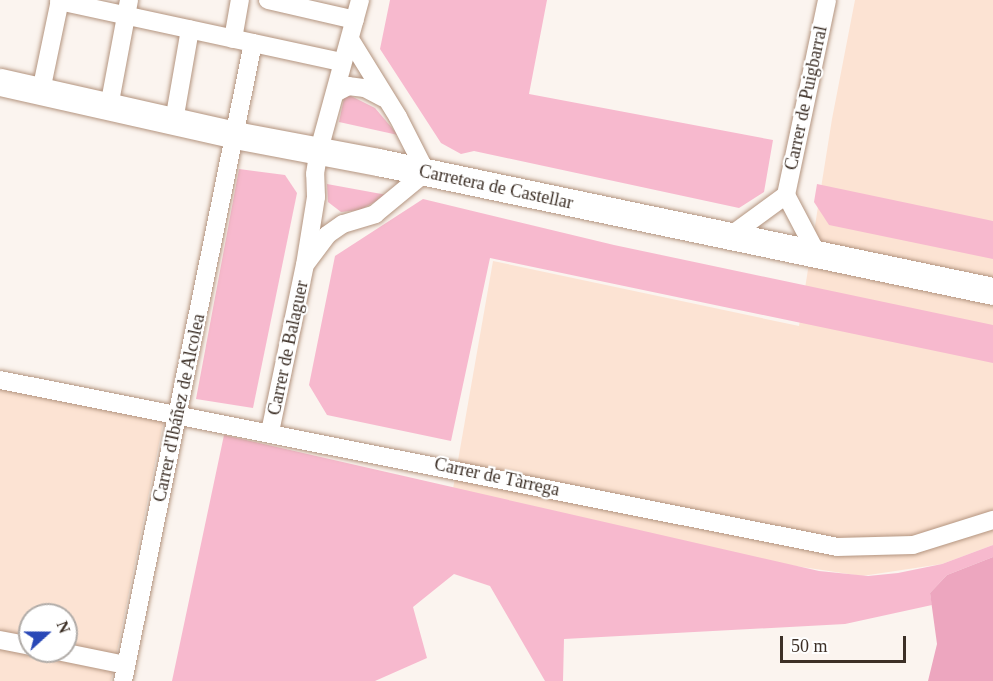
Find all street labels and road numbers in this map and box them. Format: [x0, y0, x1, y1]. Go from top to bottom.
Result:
street label: Carrer de Puigbarral [780, 24, 832, 172]
street label: Carretera de Castellar [417, 160, 575, 214]
street label: Carrer de Balaguer [263, 279, 313, 417]
street label: Carrer d'Ibáñez de Alcolea [148, 312, 210, 504]
street label: Carrer de Tàrrega [432, 453, 562, 501]

